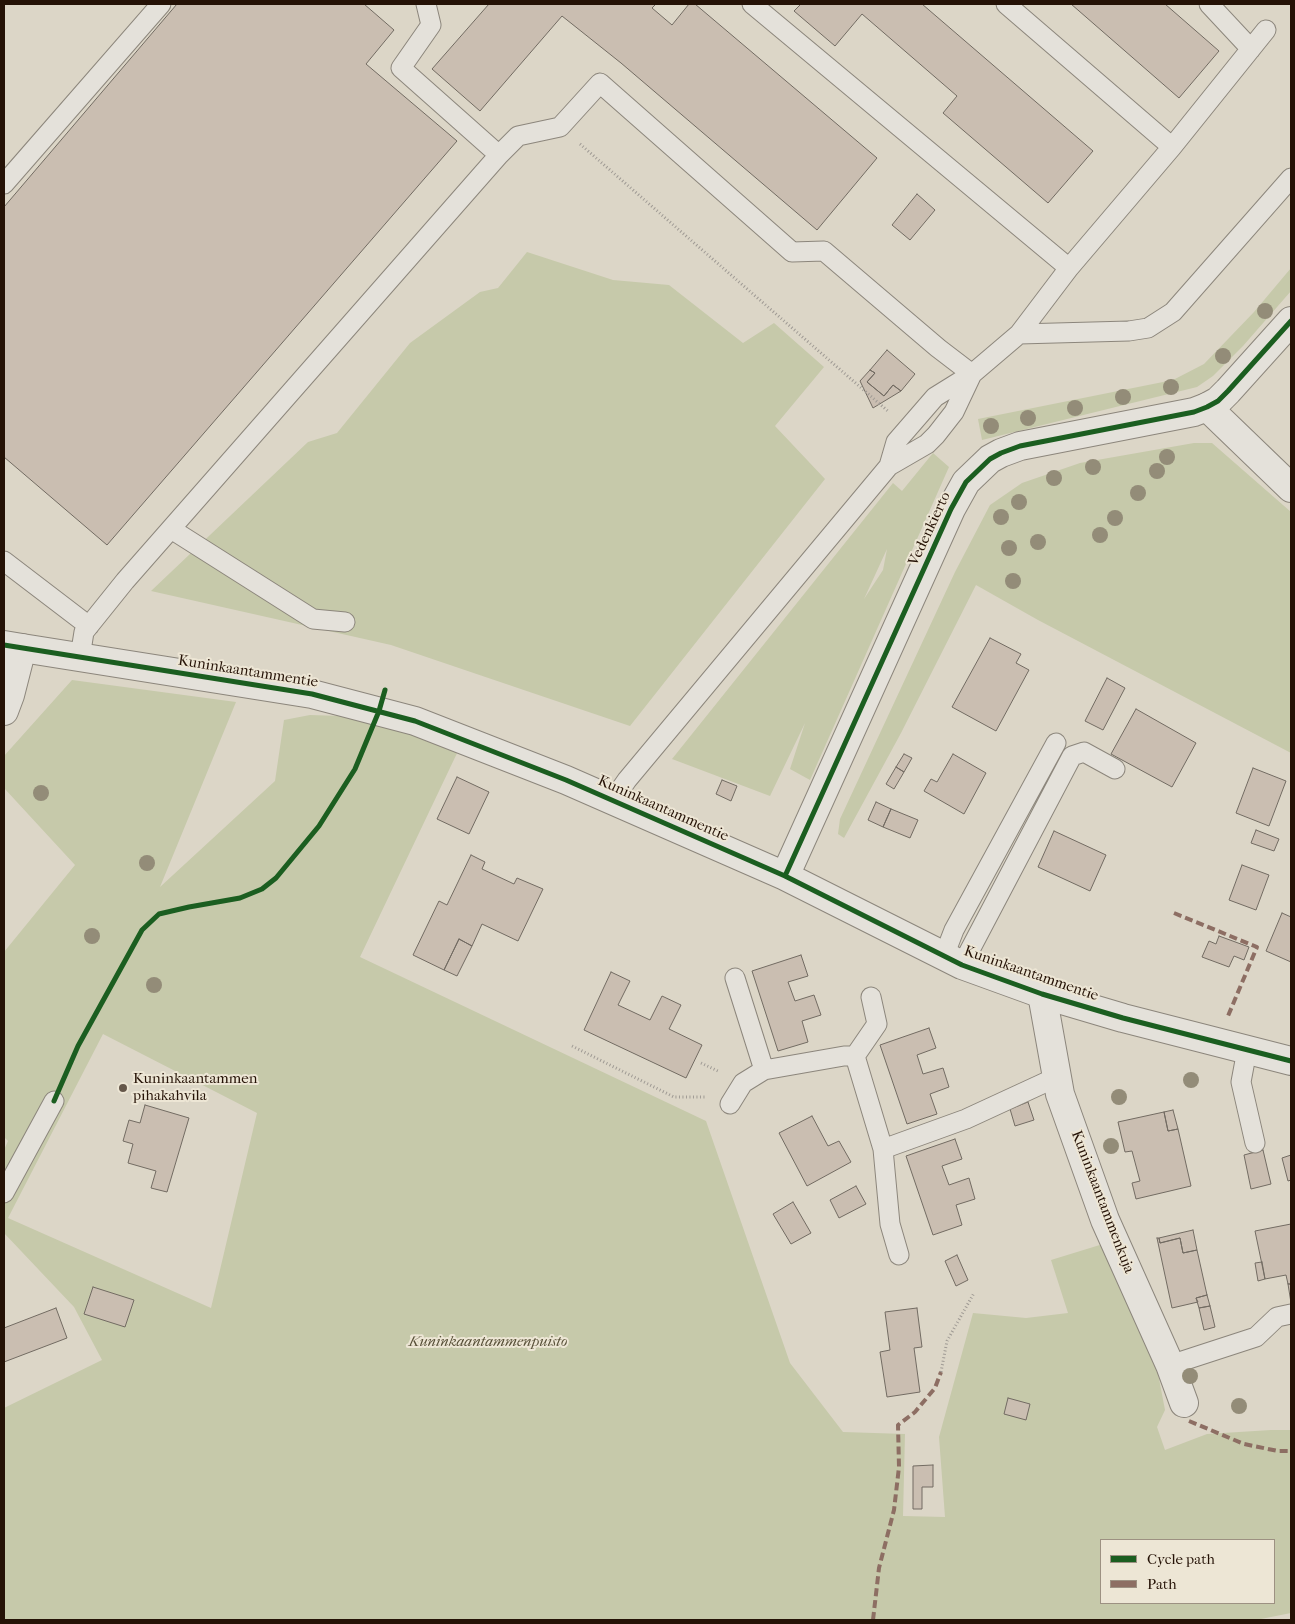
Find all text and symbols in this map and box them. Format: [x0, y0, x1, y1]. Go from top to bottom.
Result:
street label: Vedenkierto [905, 489, 955, 569]
street label: Kuninkaantammentie [177, 652, 319, 692]
street label: Kuninkaantammentie [595, 772, 731, 846]
street label: Kuninkaantammentie [961, 942, 1101, 1006]
place label: Kuninkaantammen pihakahvila [133, 1070, 257, 1105]
marker: Kuninkaantammen pihakahvila [117, 1082, 129, 1094]
street label: Kuninkaantammenkuja [1066, 1128, 1138, 1276]
park label: Kuninkaantammenpuisto [409, 1333, 567, 1351]
legend [1100, 1539, 1275, 1604]
text: Cycle path [1147, 1550, 1215, 1568]
text: Path [1147, 1575, 1177, 1593]

